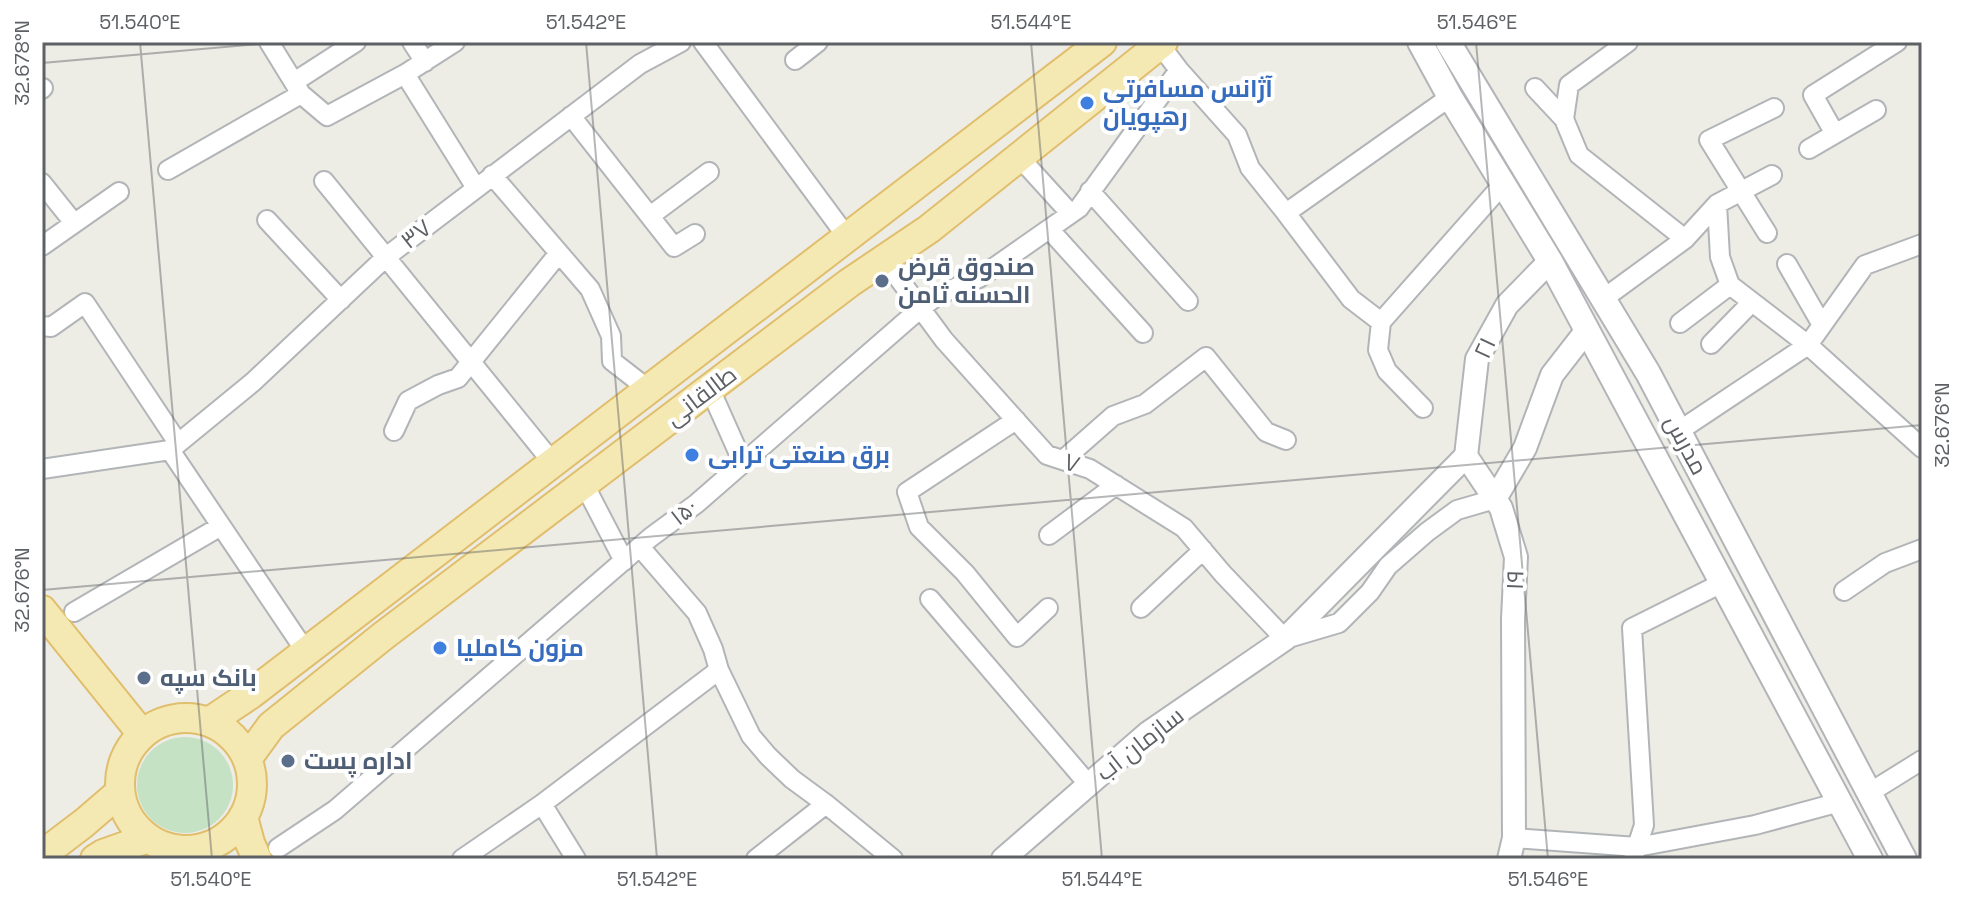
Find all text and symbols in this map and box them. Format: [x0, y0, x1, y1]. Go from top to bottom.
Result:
text: 51.540°E [99, 9, 181, 35]
text: 51.542°E [546, 9, 626, 35]
text: 51.544°E [991, 9, 1071, 35]
text: 51.546°E [1437, 9, 1517, 35]
text: 32.678°N [9, 20, 35, 106]
place label: آژانس مسافرتی رهپویان [1103, 73, 1273, 133]
marker: آژانس مسافرتی رهپویان [1078, 94, 1096, 112]
street label: ۳۷ [394, 212, 438, 255]
place label: صندوق قرض الحسنه ثامن [898, 251, 1035, 310]
marker: صندوق قرض الحسنه ثامن [873, 272, 891, 290]
street label: ۲۱ [1466, 332, 1503, 363]
street label: طالقانی [659, 359, 743, 433]
text: 32.676°N [1929, 382, 1955, 468]
street label: مدرس [1658, 409, 1715, 480]
place label: برق صنعتی ترابی [708, 439, 890, 470]
street label: ۷ [1060, 445, 1084, 480]
marker: برق صنعتی ترابی [683, 446, 701, 464]
street label: ۱۵۰ [664, 491, 704, 532]
text: 32.676°N [9, 547, 35, 633]
street label: ۱۹ [1499, 570, 1530, 590]
place label: مزون کاملیا [456, 632, 584, 663]
marker: مزون کاملیا [431, 639, 449, 657]
place label: بانک سپه [160, 662, 257, 694]
marker: بانک سپه [135, 669, 153, 687]
street label: سازمان آب [1089, 700, 1190, 788]
place label: اداره پست [304, 745, 412, 778]
marker: اداره پست [279, 752, 297, 770]
text: 51.540°E [170, 866, 252, 892]
text: 51.542°E [617, 866, 697, 892]
text: 51.544°E [1062, 866, 1142, 892]
text: 51.546°E [1508, 866, 1588, 892]

